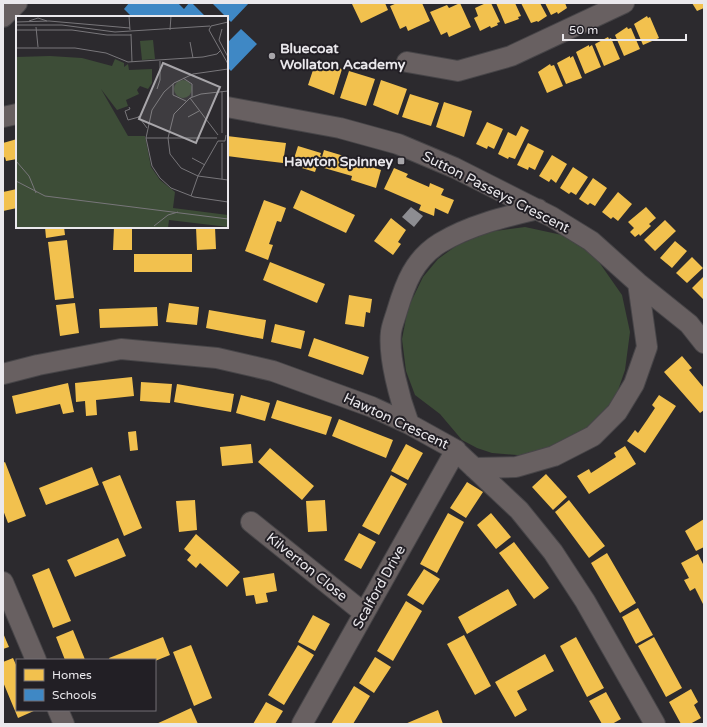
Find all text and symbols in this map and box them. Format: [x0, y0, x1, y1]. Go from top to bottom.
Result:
inset map [16, 16, 228, 228]
scale bar [563, 16, 686, 42]
text: 50 m [569, 23, 598, 37]
place label: Bluecoat Wollaton Academy [280, 40, 406, 73]
marker: Bluecoat Wollaton Academy [267, 51, 277, 61]
street label: Sutton Passeys Crescent [420, 147, 573, 237]
place label: Hawton Spinney [284, 153, 393, 170]
marker: Hawton Spinney [396, 156, 406, 166]
street label: Hawton Crescent [341, 389, 452, 453]
street label: Kilverton Close [263, 529, 351, 605]
street label: Scalford Drive [349, 542, 409, 632]
legend [16, 659, 156, 711]
text: Homes [52, 668, 92, 682]
text: Schools [52, 688, 97, 702]

